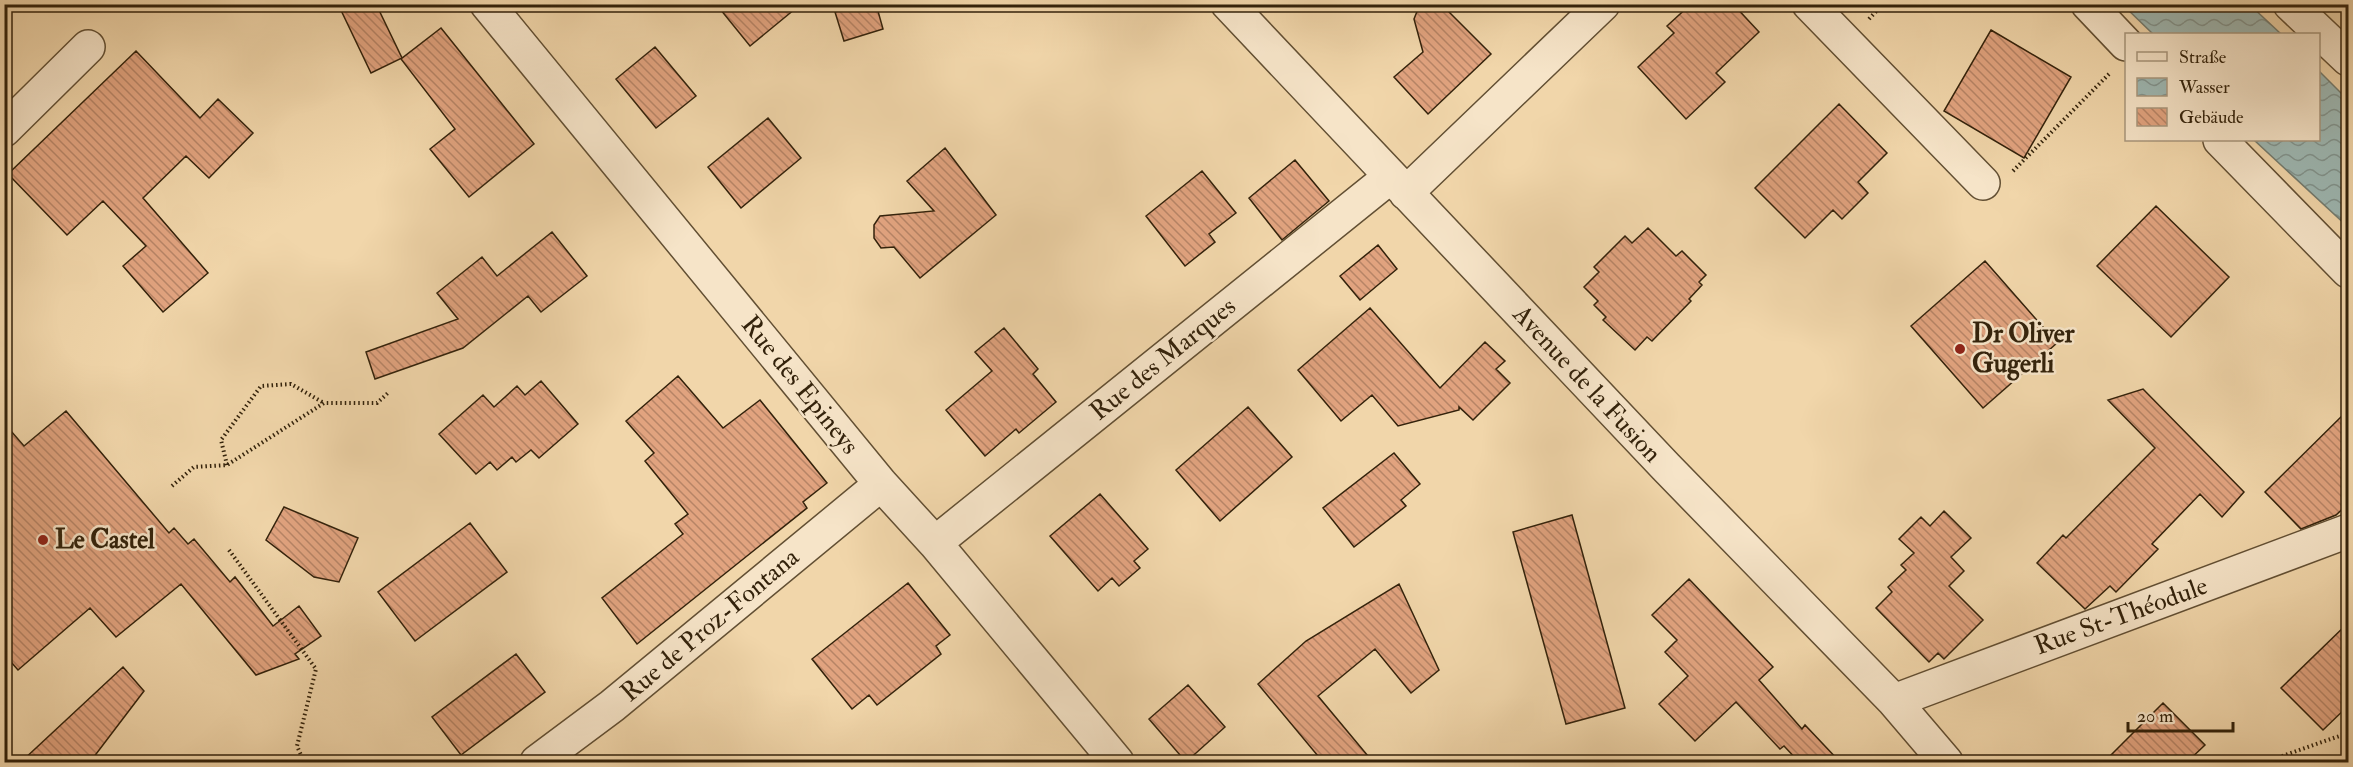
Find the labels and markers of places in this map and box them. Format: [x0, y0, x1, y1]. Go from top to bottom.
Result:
place label: Dr Oliver Gugerli [1972, 318, 2075, 381]
marker: Dr Oliver Gugerli [1953, 342, 1967, 356]
place label: Le Castel [55, 524, 155, 556]
marker: Le Castel [36, 533, 50, 547]

